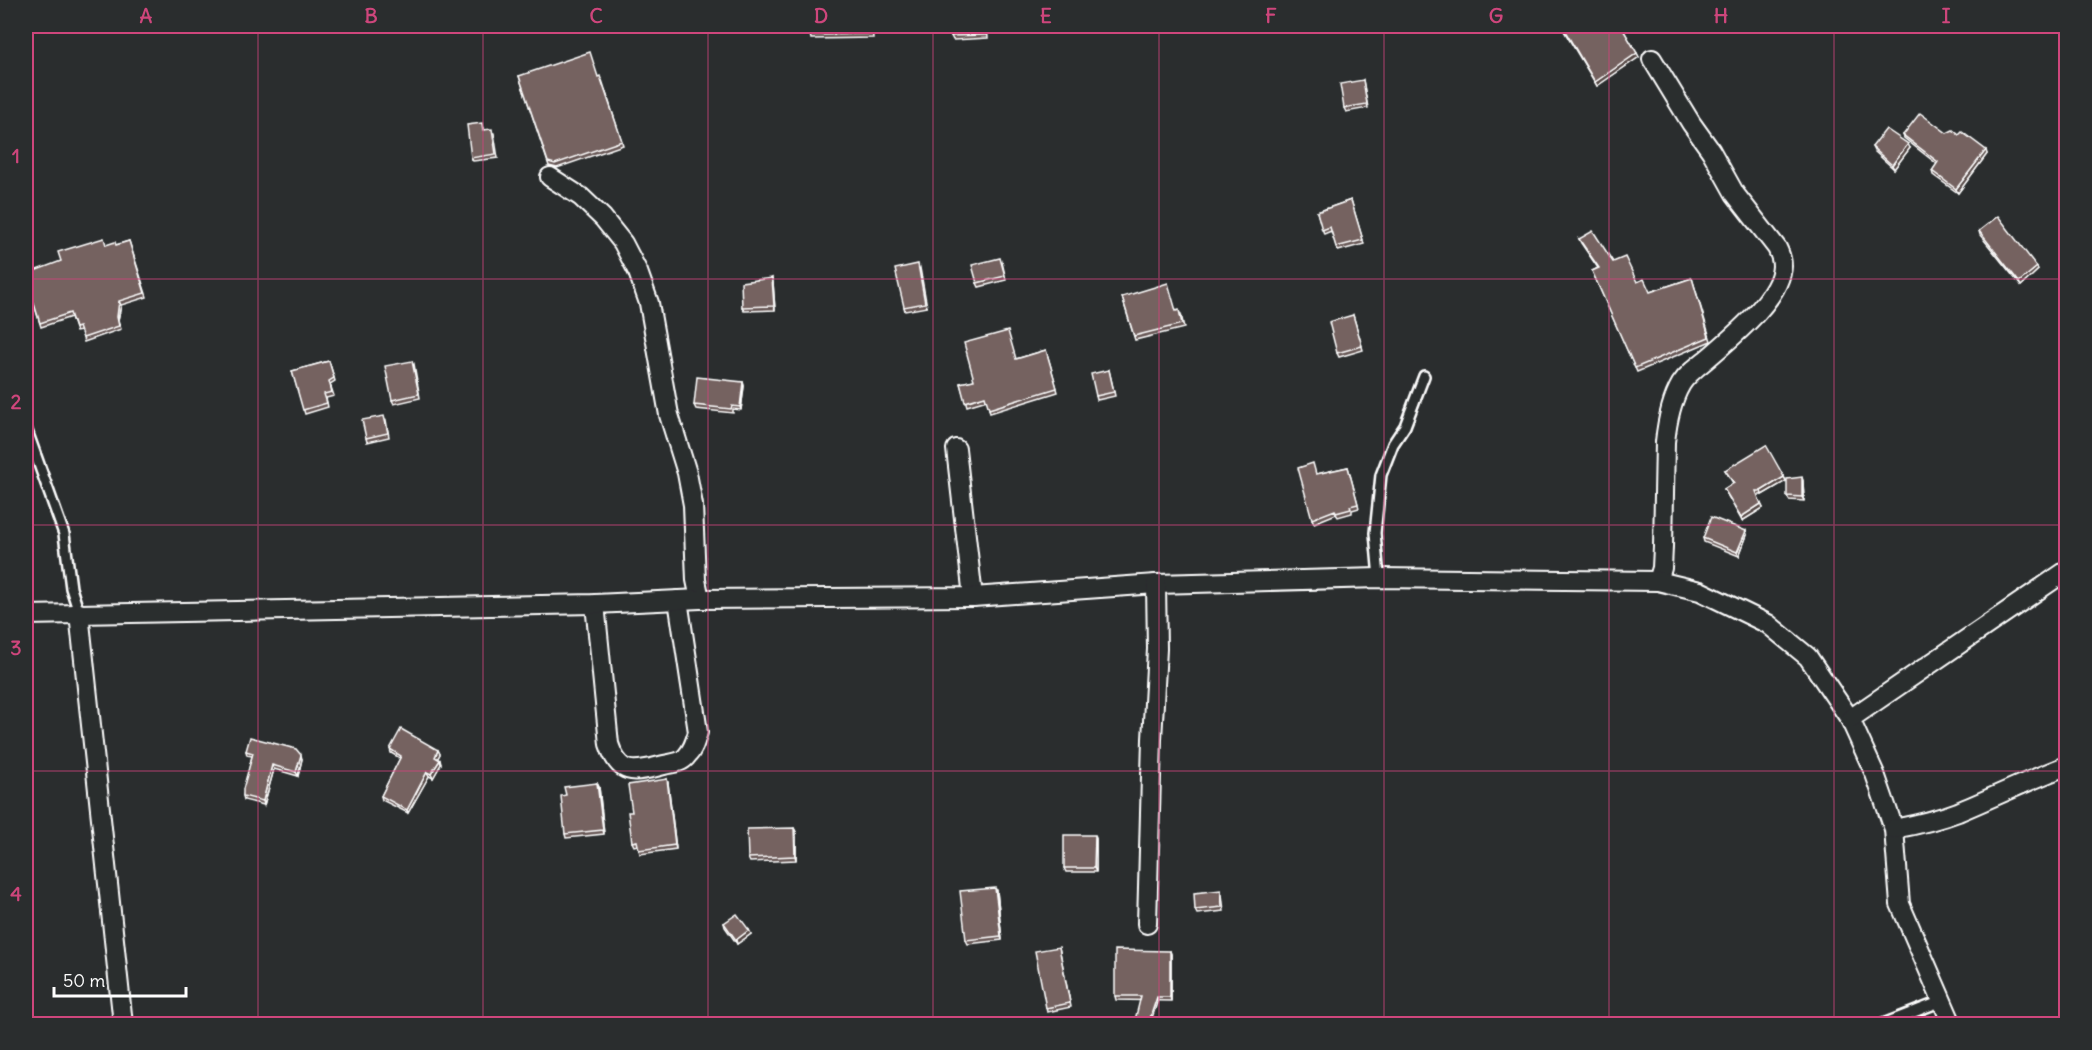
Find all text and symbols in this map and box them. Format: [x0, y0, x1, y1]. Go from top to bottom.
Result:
text: A [140, 3, 153, 28]
text: B [364, 3, 378, 28]
text: C [589, 3, 603, 28]
text: D [814, 3, 828, 28]
text: E [1040, 3, 1052, 28]
text: F [1265, 3, 1277, 28]
text: G [1489, 3, 1503, 28]
text: H [1714, 3, 1728, 28]
text: I [1942, 3, 1951, 28]
text: 1 [12, 143, 20, 168]
text: 2 [11, 389, 22, 414]
text: 3 [10, 635, 22, 660]
text: 4 [10, 881, 22, 906]
scale bar [54, 960, 186, 998]
text: 50 m [63, 969, 105, 992]

